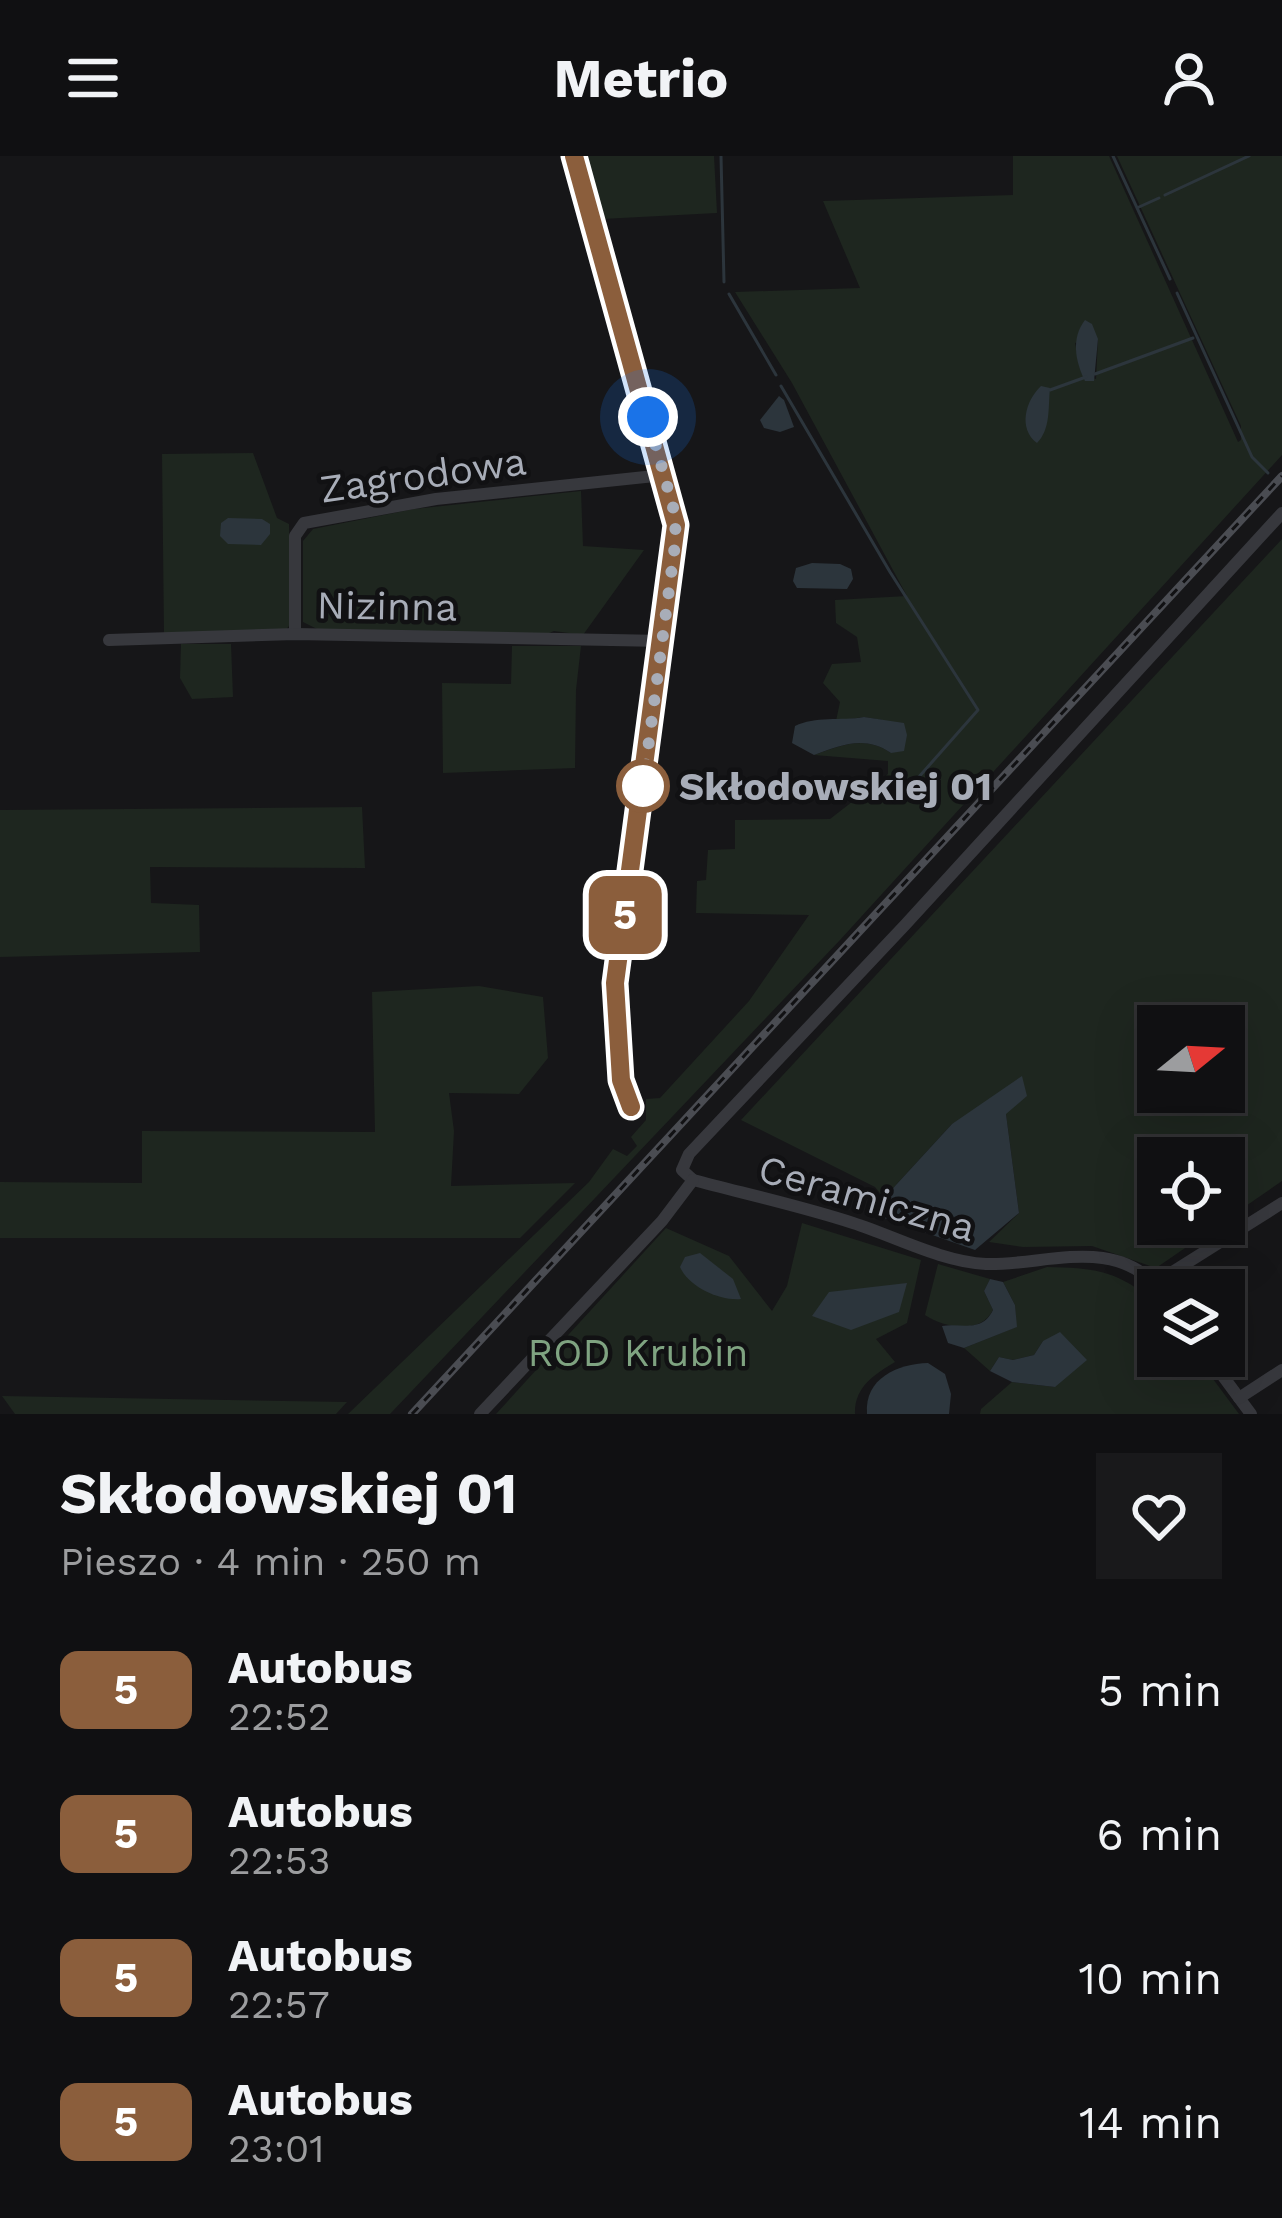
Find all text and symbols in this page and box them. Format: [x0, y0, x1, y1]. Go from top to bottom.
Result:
icon: menu [60, 45, 126, 111]
icon: person [1156, 45, 1222, 111]
text: Metrio [554, 47, 728, 110]
your location [618, 387, 678, 447]
street label: Zagrodowa [317, 438, 529, 512]
street label: Nizinna [316, 582, 458, 630]
marker: Skłodowskiej 01 [618, 761, 668, 811]
place label: Skłodowskiej 01 [679, 764, 992, 809]
line badge: 5 [586, 876, 664, 954]
text: 5 [613, 890, 637, 939]
north arrow [1137, 1005, 1245, 1113]
map controls [1137, 1005, 1245, 1377]
button: locate [1137, 1137, 1245, 1245]
street label: Ceramiczna [754, 1146, 980, 1250]
button: layers [1137, 1269, 1245, 1377]
park label: ROD Krubin [528, 1330, 748, 1375]
button: heart [1096, 1453, 1222, 1579]
text: Skłodowskiej 01 [60, 1460, 517, 1527]
text: Pieszo · 4 min · 250 m [60, 1539, 481, 1584]
text: Autobus [228, 1641, 413, 1694]
text: 5 min [1098, 1664, 1222, 1717]
text: 5 [114, 1665, 138, 1714]
text: 22:52 [228, 1694, 330, 1739]
text: Autobus [228, 1785, 413, 1838]
text: 6 min [1097, 1808, 1222, 1861]
text: 5 [114, 1809, 138, 1858]
text: 22:53 [228, 1838, 330, 1883]
text: Autobus [228, 1929, 413, 1982]
text: 10 min [1078, 1952, 1222, 2005]
text: 5 [114, 1953, 138, 2002]
text: 22:57 [228, 1982, 330, 2027]
text: Autobus [228, 2073, 413, 2126]
text: 14 min [1079, 2096, 1222, 2149]
text: 5 [114, 2097, 138, 2146]
text: 23:01 [228, 2126, 325, 2171]

